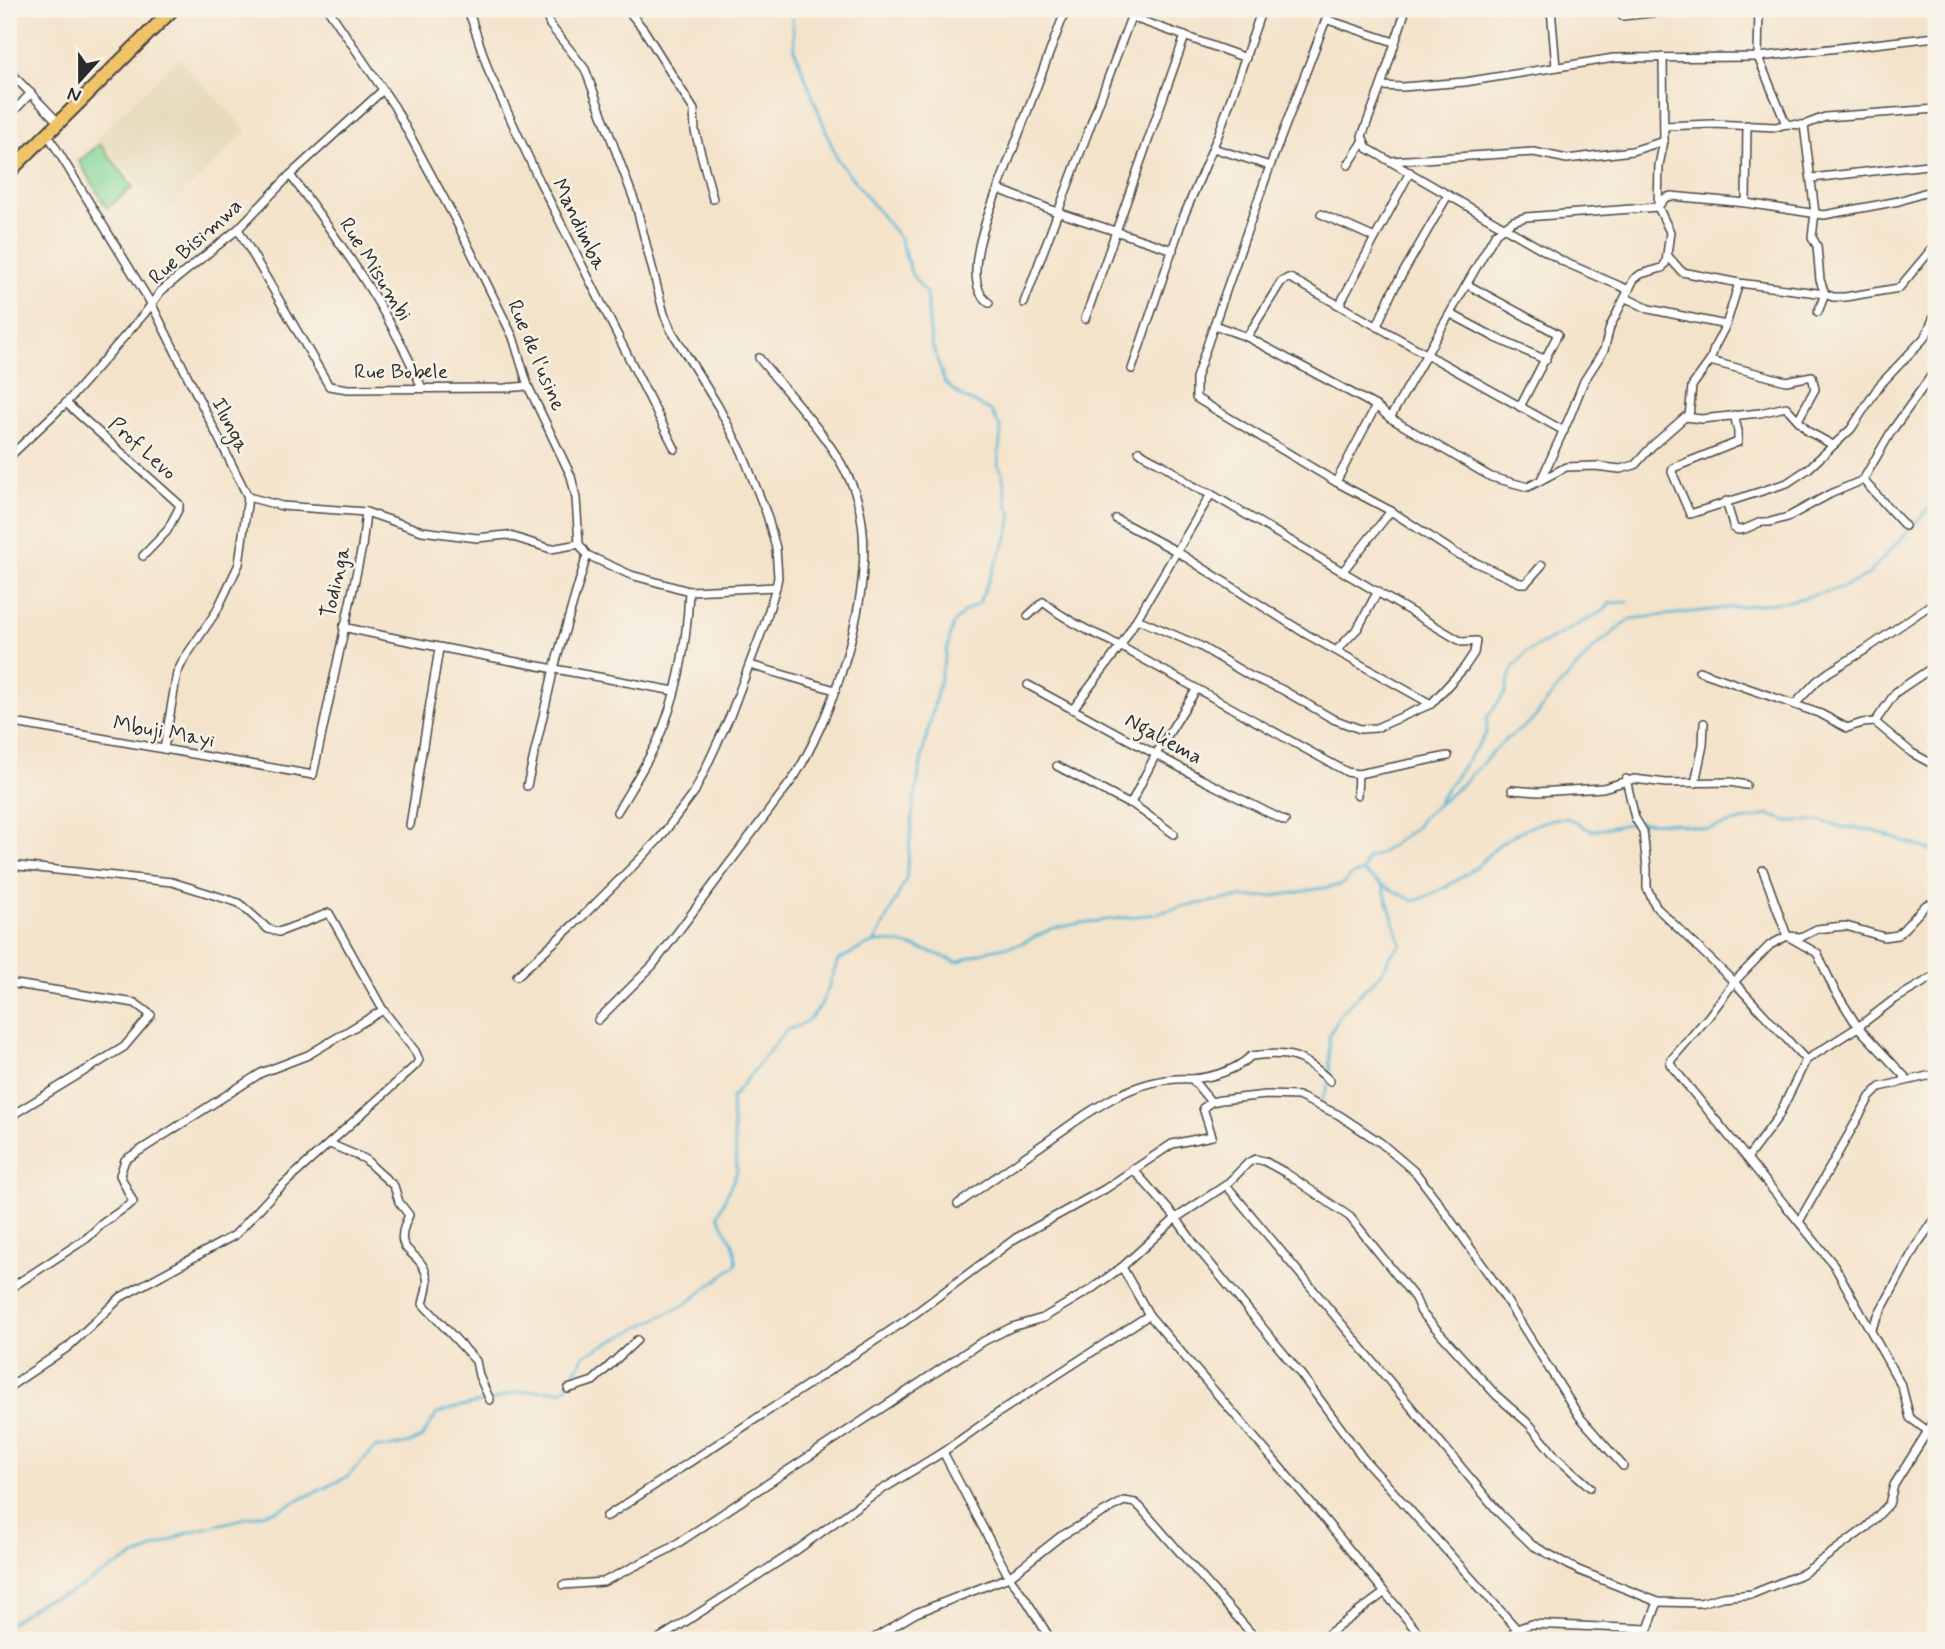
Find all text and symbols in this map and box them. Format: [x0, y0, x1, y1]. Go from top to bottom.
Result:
north arrow [46, 46, 116, 116]
text: N [64, 81, 85, 108]
street label: Mandimba [545, 174, 613, 275]
street label: Rue Bisimwa [143, 192, 248, 291]
street label: Rue Misumbi [332, 212, 418, 327]
street label: Rue de l'usine [500, 296, 572, 415]
street label: Rue Bobele [354, 358, 448, 386]
street label: Ilunga [203, 393, 256, 459]
street label: Prof Levo [102, 411, 182, 487]
street label: Todinga [314, 543, 358, 621]
street label: Ngaliema [1119, 706, 1207, 773]
street label: Mbuji Mayi [111, 709, 217, 755]

